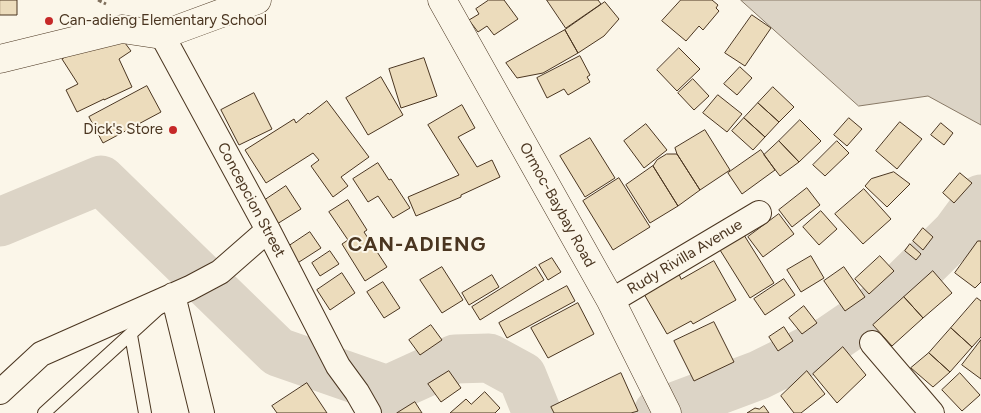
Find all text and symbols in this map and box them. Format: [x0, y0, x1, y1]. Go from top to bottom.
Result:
place label: Can-adieng Elementary School [59, 12, 267, 30]
marker: Can-adieng Elementary School [43, 15, 55, 27]
place label: Dick's Store [83, 121, 163, 139]
marker: Dick's Store [167, 124, 179, 136]
street label: Concepcion Street [213, 140, 289, 260]
street label: Ormoc-Baybay Road [515, 140, 599, 270]
street label: Rudy Rivilla Avenue [624, 216, 746, 298]
district label: CAN-ADIENG [346, 233, 488, 257]

